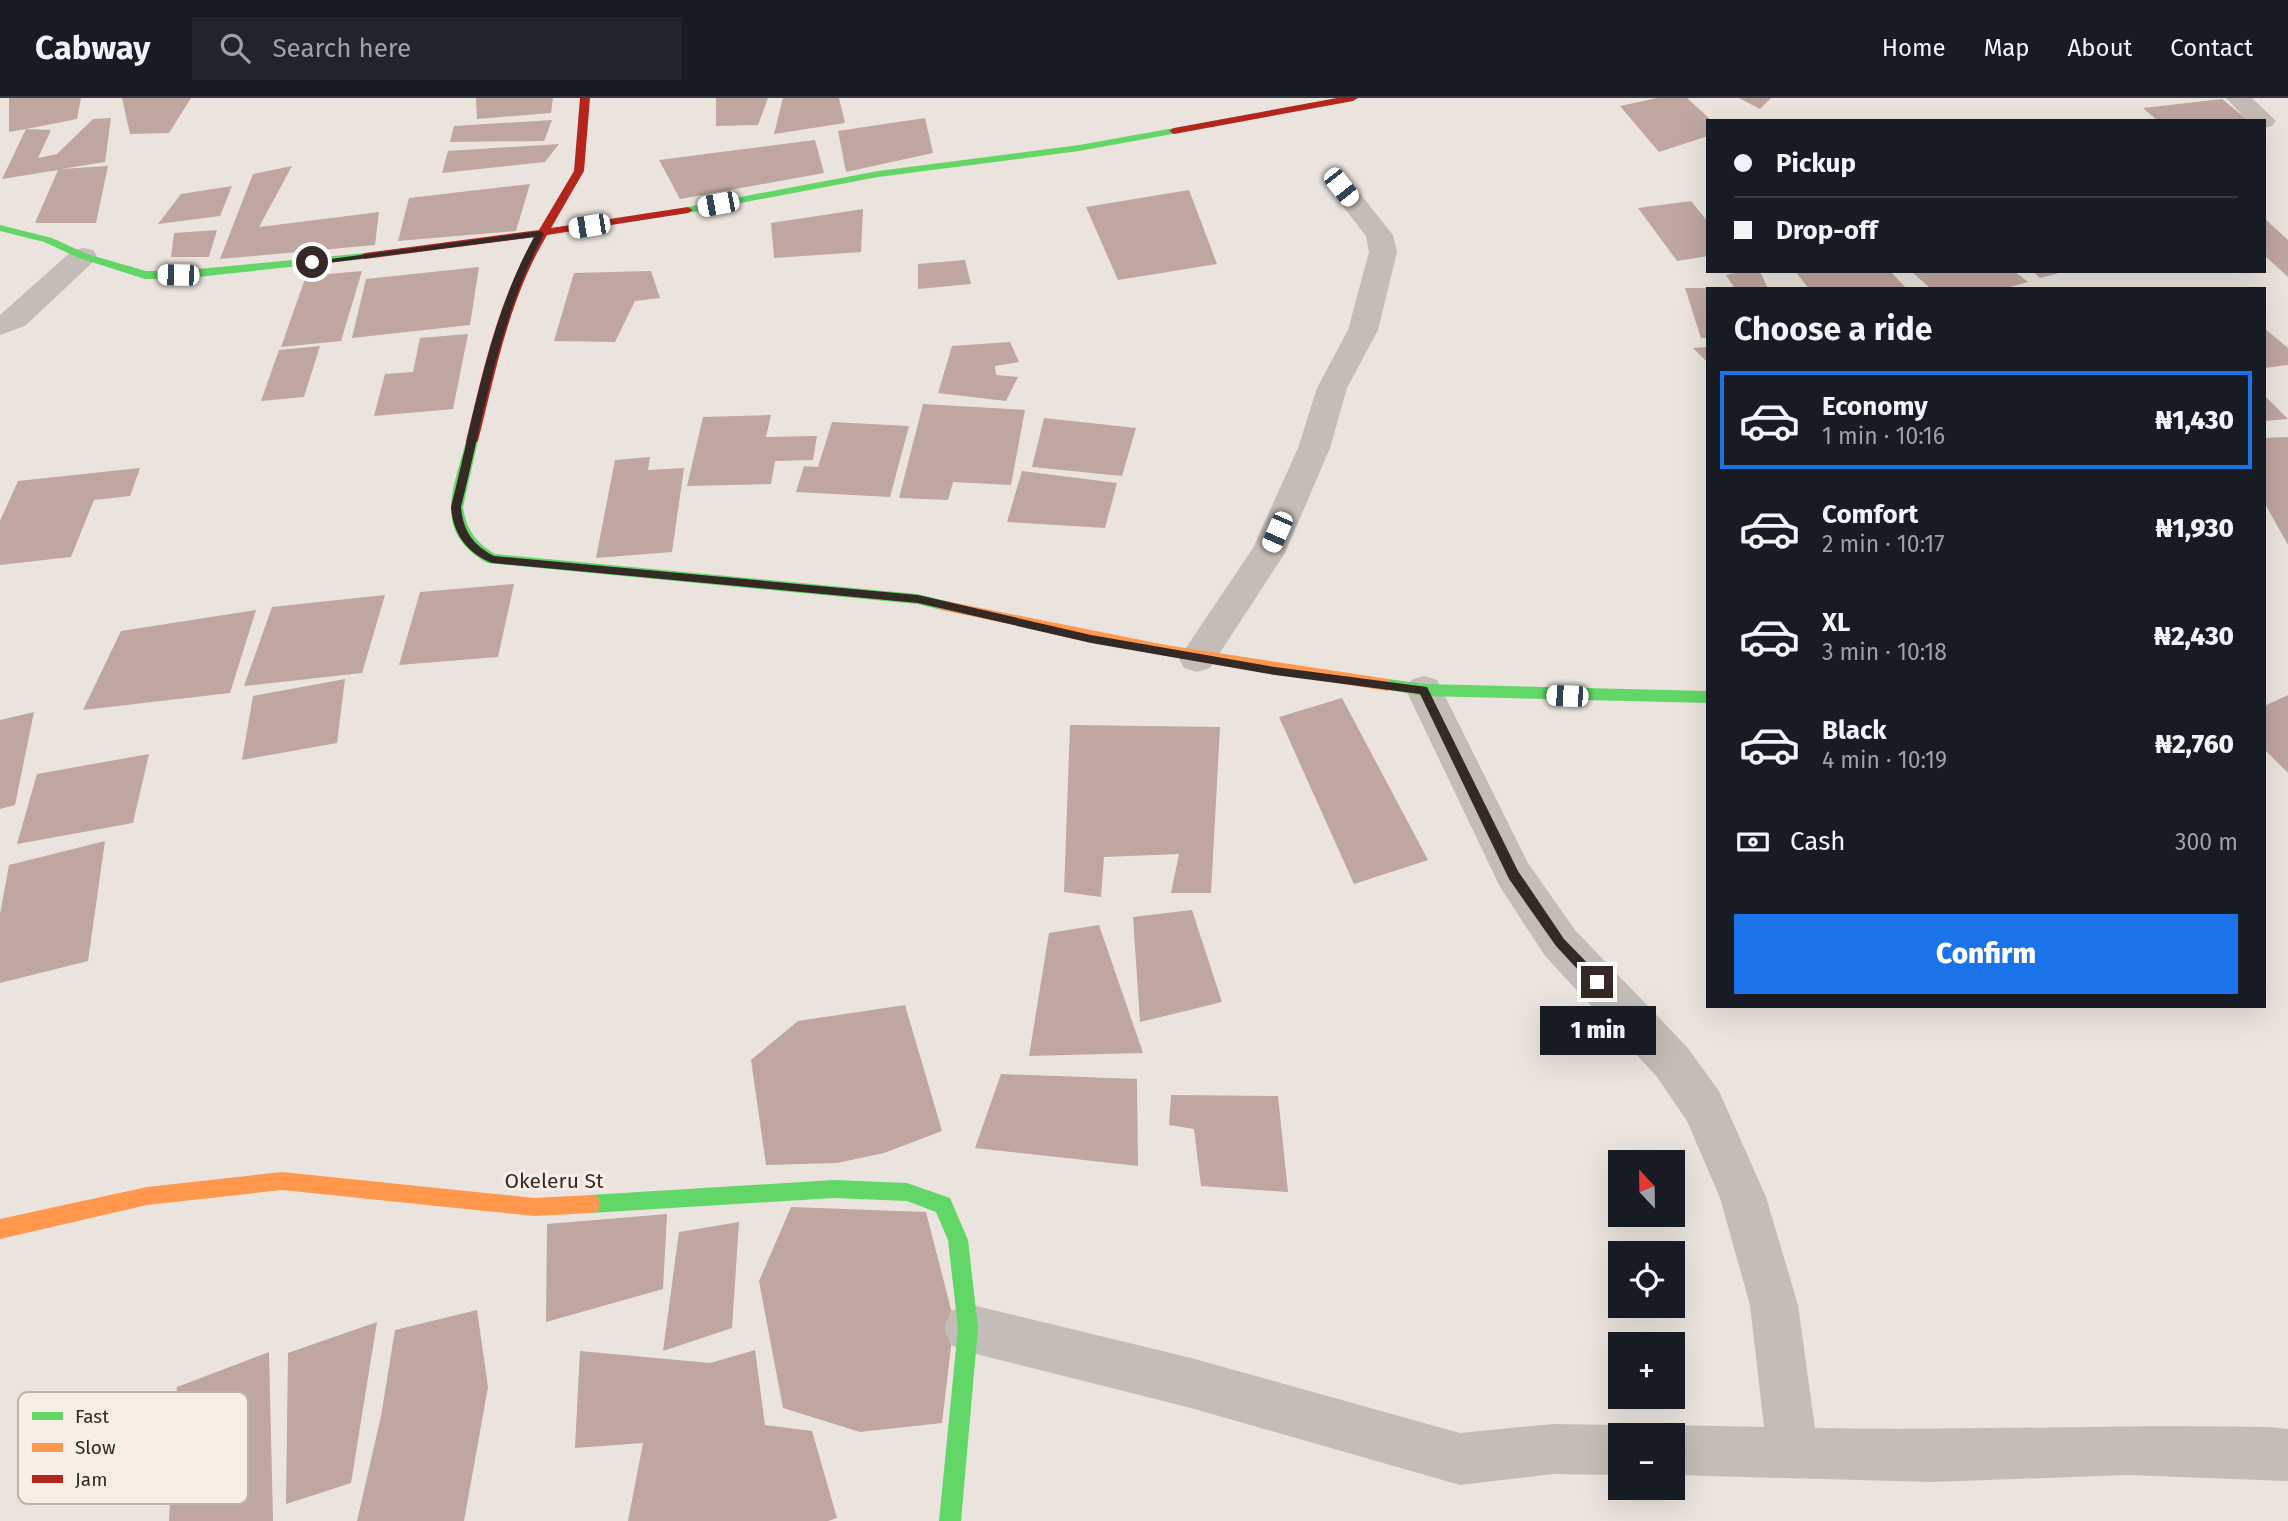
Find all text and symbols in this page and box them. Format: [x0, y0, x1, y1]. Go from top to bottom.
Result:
search box [192, 17, 682, 80]
text: Cabway [35, 28, 150, 68]
icon: search [216, 29, 254, 67]
text: Search here [272, 33, 411, 64]
text: Home [1882, 34, 1946, 62]
text: Map [1984, 34, 2030, 62]
text: About [2068, 34, 2132, 62]
text: Contact [2170, 34, 2253, 62]
text: Pickup [1776, 148, 1856, 179]
car [1320, 164, 1363, 210]
car [696, 190, 741, 218]
car [567, 212, 612, 240]
text: Drop-off [1776, 215, 1878, 246]
route start [296, 246, 328, 278]
car [157, 264, 200, 286]
text: Choose a ride [1734, 310, 1932, 348]
icon: car [1738, 389, 1801, 452]
text: Economy [1822, 391, 1928, 422]
text: ₦1,430 [2155, 405, 2234, 436]
text: 1 min · 10:16 [1822, 422, 1945, 450]
icon: car [1738, 497, 1801, 560]
text: Comfort [1822, 499, 1918, 530]
car [1259, 509, 1296, 555]
text: ₦1,930 [2156, 513, 2234, 544]
text: 2 min · 10:17 [1822, 530, 1944, 558]
icon: car [1738, 605, 1801, 668]
text: XL [1822, 607, 1850, 638]
text: ₦2,430 [2154, 621, 2234, 652]
text: 3 min · 10:18 [1822, 638, 1947, 666]
car [1546, 685, 1589, 707]
icon: car [1738, 713, 1801, 776]
text: Black [1822, 715, 1887, 746]
text: ₦2,760 [2155, 729, 2234, 760]
text: 4 min · 10:19 [1822, 746, 1947, 774]
icon: cash [1734, 823, 1772, 861]
text: Cash [1790, 826, 1846, 857]
text: 300 m [2175, 828, 2238, 856]
button: Confirm [1734, 914, 2238, 994]
route end [1581, 966, 1613, 998]
callout: 1 min [1539, 1006, 1655, 1056]
text: 1 min [1570, 1016, 1626, 1044]
north arrow [1608, 1150, 1685, 1227]
map controls [1608, 1150, 1685, 1500]
street label: Okeleru St [505, 1168, 604, 1194]
button: locate [1608, 1241, 1685, 1318]
button: + [1608, 1332, 1685, 1409]
legend [18, 1392, 248, 1504]
text: Fast [75, 1405, 109, 1428]
button: − [1608, 1423, 1685, 1500]
text: Slow [75, 1436, 116, 1459]
text: Jam [75, 1468, 107, 1491]

